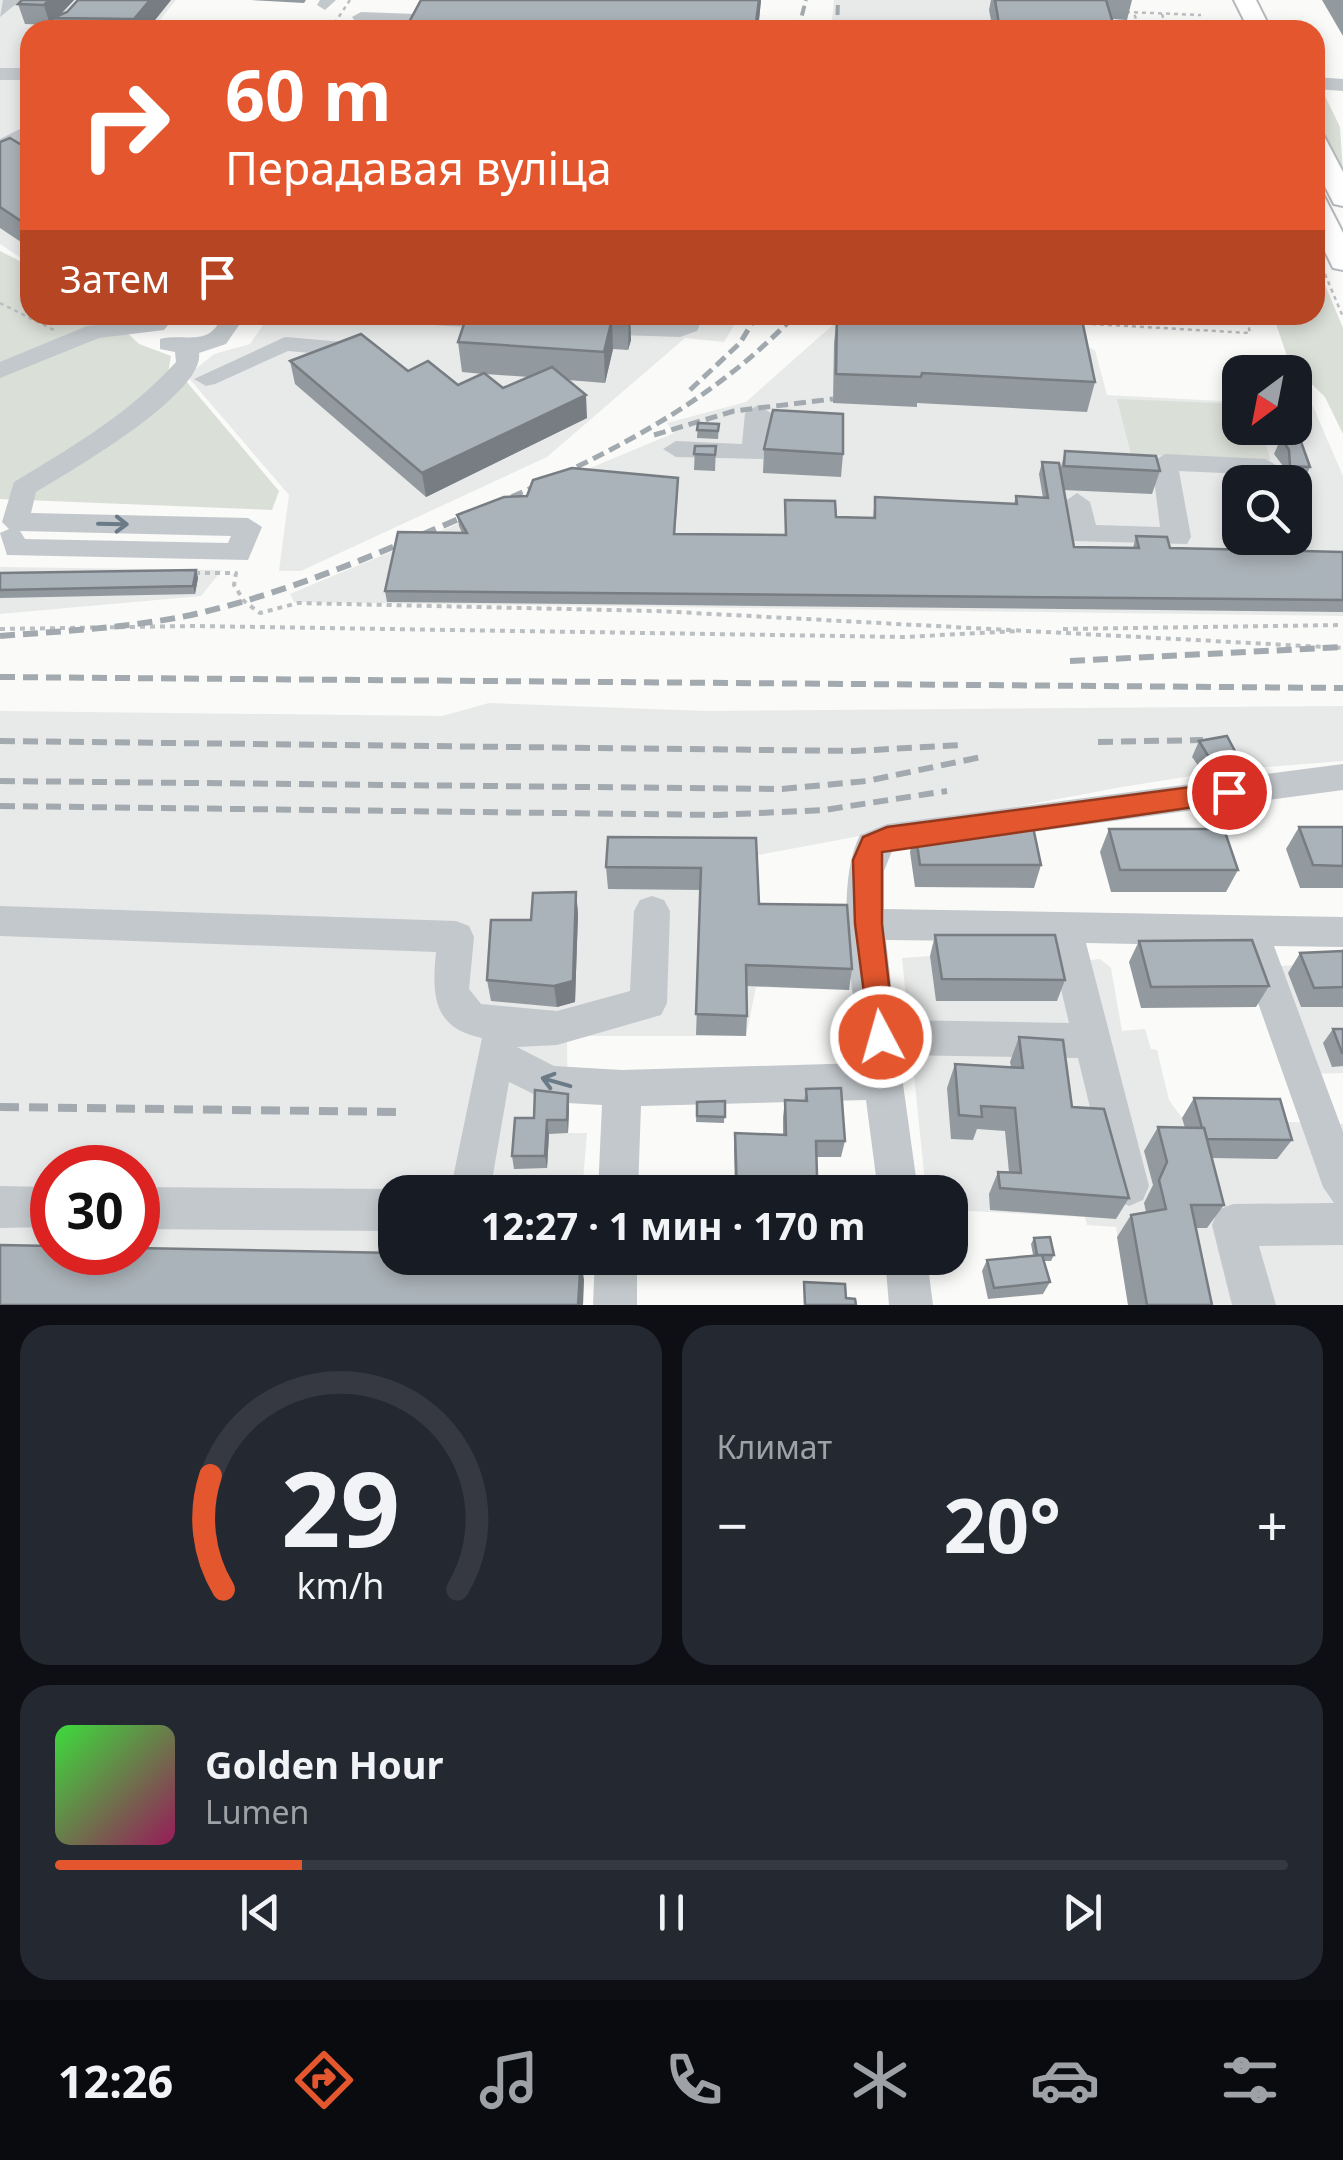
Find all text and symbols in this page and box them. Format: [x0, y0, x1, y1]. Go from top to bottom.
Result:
text: 60 m [225, 46, 392, 142]
icon: right [60, 60, 190, 190]
text: Перадавая вуліца [225, 137, 612, 198]
icon: arrive [190, 250, 245, 305]
text: Затем [60, 252, 170, 304]
north arrow [1222, 355, 1312, 445]
map controls [1222, 355, 1312, 555]
button: search [1222, 465, 1312, 555]
one-way arrow [96, 514, 129, 534]
pin [1187, 750, 1272, 835]
icon: arrive [1202, 765, 1257, 820]
position arrow [829, 985, 933, 1089]
one-way arrow [540, 1072, 572, 1091]
speed limit sign: 30 [30, 1145, 160, 1275]
text: 12:27 · 1 мин · 170 m [481, 1199, 865, 1251]
text: Климат [717, 1425, 832, 1468]
text: 29 [281, 1436, 400, 1577]
text: 20° [943, 1473, 1061, 1575]
text: − [717, 1487, 748, 1562]
text: + [1257, 1487, 1288, 1562]
text: km/h [297, 1561, 385, 1609]
text: Golden Hour [205, 1738, 443, 1790]
text: Lumen [205, 1790, 309, 1833]
icon: previous [233, 1885, 288, 1940]
icon: pause [644, 1885, 699, 1940]
icon: next [1055, 1885, 1110, 1940]
icon: directions [289, 2045, 359, 2115]
icon: music [474, 2045, 544, 2115]
icon: phone [659, 2045, 729, 2115]
icon: climate [845, 2045, 915, 2115]
icon: car [1030, 2045, 1100, 2115]
icon: filters [1215, 2045, 1285, 2115]
text: 12:26 [58, 2050, 173, 2111]

